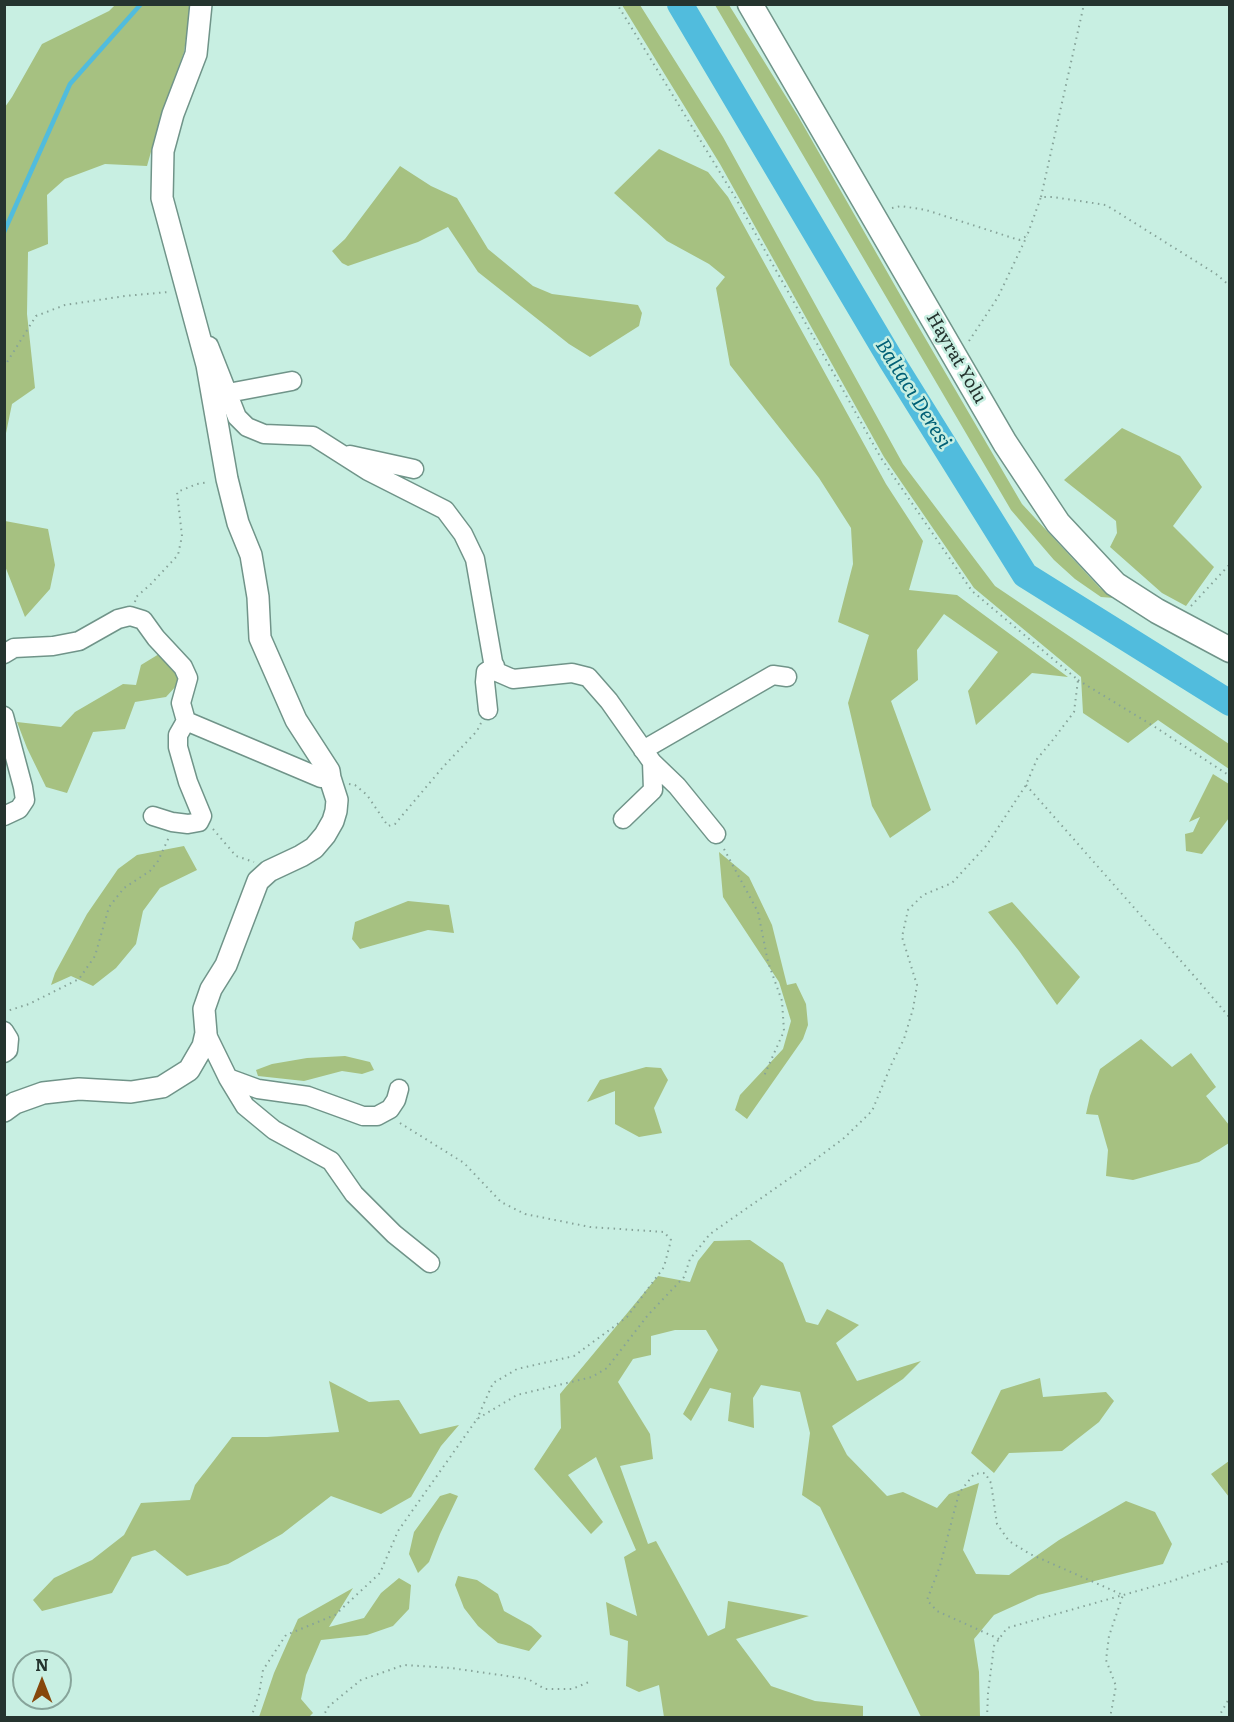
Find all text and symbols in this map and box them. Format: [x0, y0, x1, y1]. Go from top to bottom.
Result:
street label: Hayrat Yolu [921, 309, 991, 407]
water label: Baltacı Deresi [870, 335, 956, 453]
north arrow [12, 1650, 72, 1710]
text: N [35, 1652, 49, 1676]

